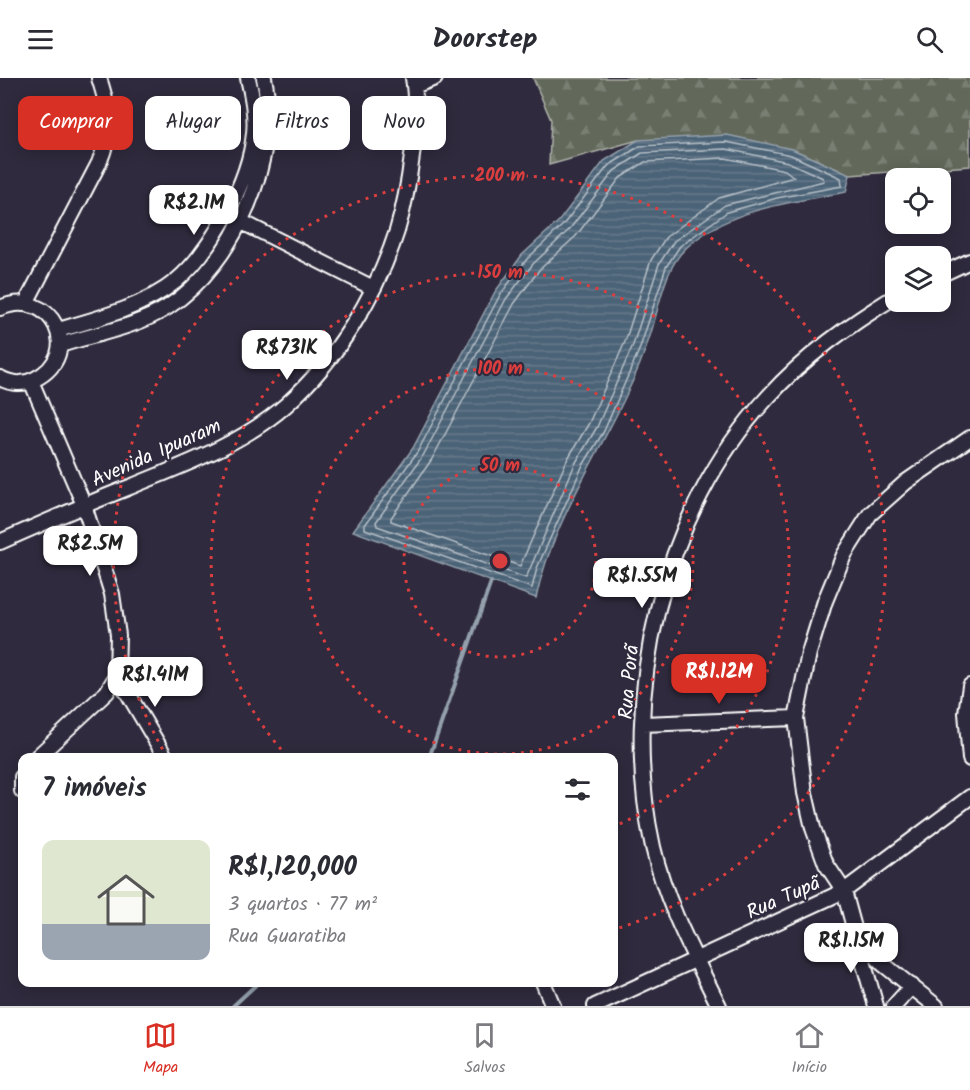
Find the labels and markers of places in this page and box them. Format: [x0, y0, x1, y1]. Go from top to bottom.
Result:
pin: R$2.1M [145, 185, 243, 236]
pin: R$731K [238, 330, 336, 381]
pin: R$2.5M [41, 526, 139, 577]
centre of rings [490, 551, 510, 571]
pin: R$1.55M [587, 558, 697, 609]
pin: R$1.12M [664, 654, 774, 705]
pin: R$1.41M [100, 657, 210, 708]
pin: R$1.15M [796, 923, 906, 974]

